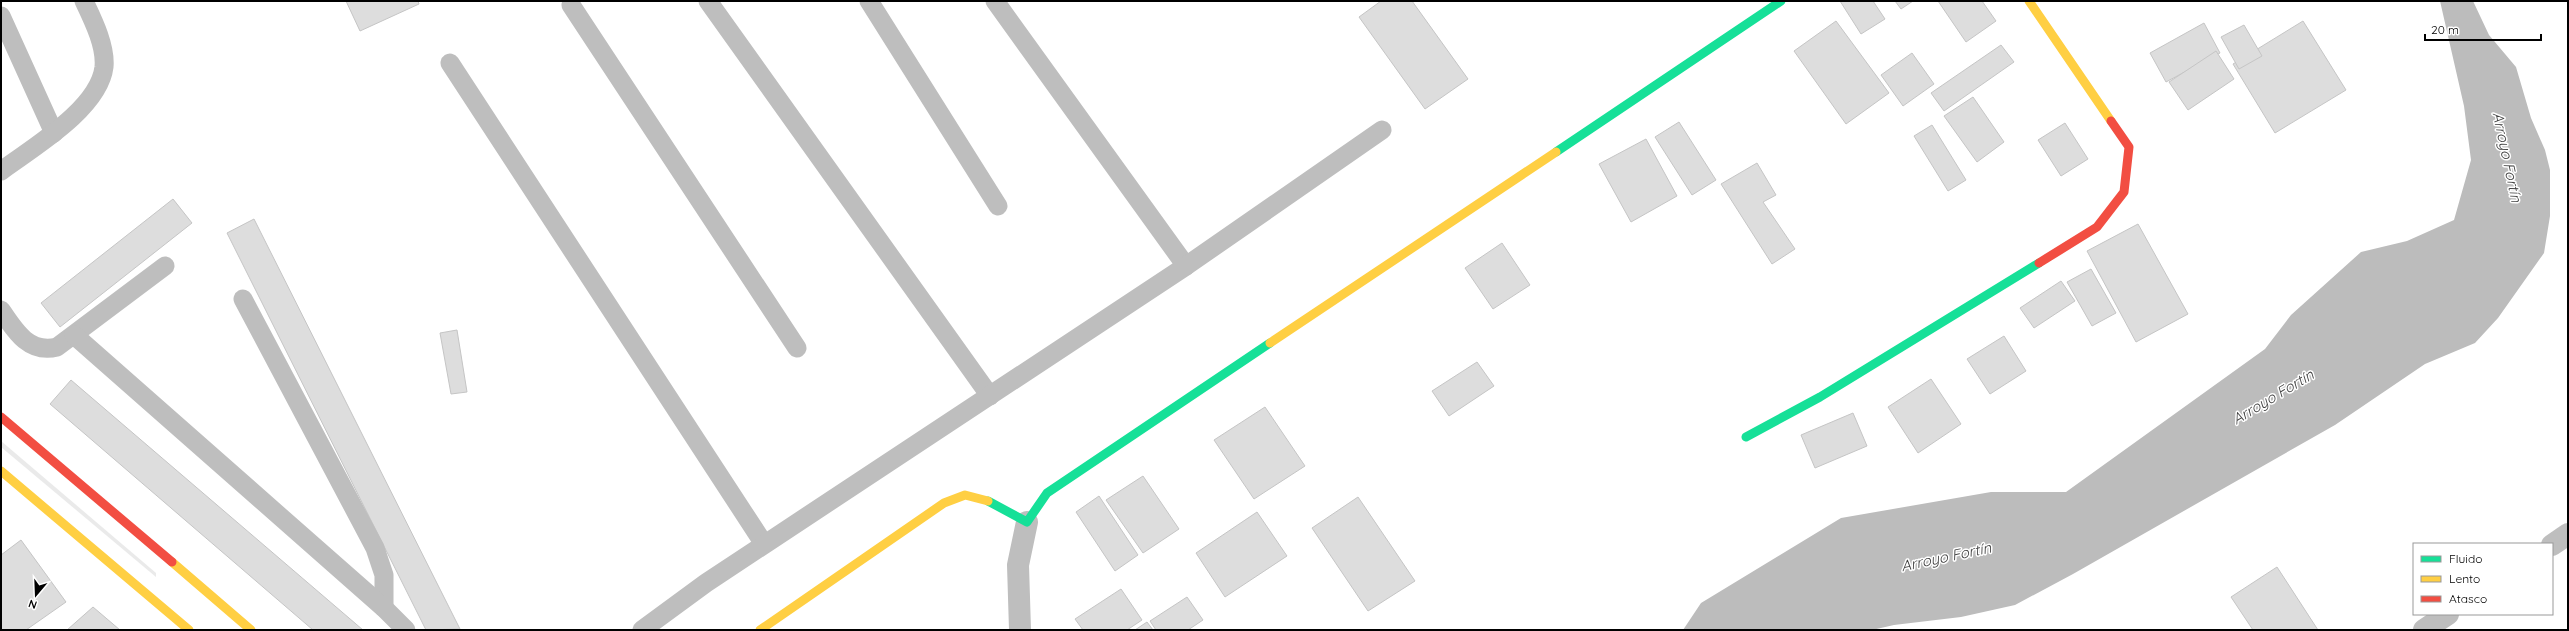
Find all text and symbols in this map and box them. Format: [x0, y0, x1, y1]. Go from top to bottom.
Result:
scale bar [2425, 16, 2541, 42]
text: 20 m [2431, 22, 2459, 37]
water label: Arroyo Fortín [2489, 110, 2526, 204]
water label: Arroyo Fortín [2229, 365, 2317, 428]
water label: Arroyo Fortín [1899, 538, 1993, 575]
legend [2413, 543, 2553, 615]
text: Fluido [2449, 551, 2482, 566]
text: Lento [2449, 571, 2480, 586]
north arrow [16, 575, 56, 615]
text: Atasco [2449, 591, 2487, 606]
text: N [27, 597, 39, 612]

